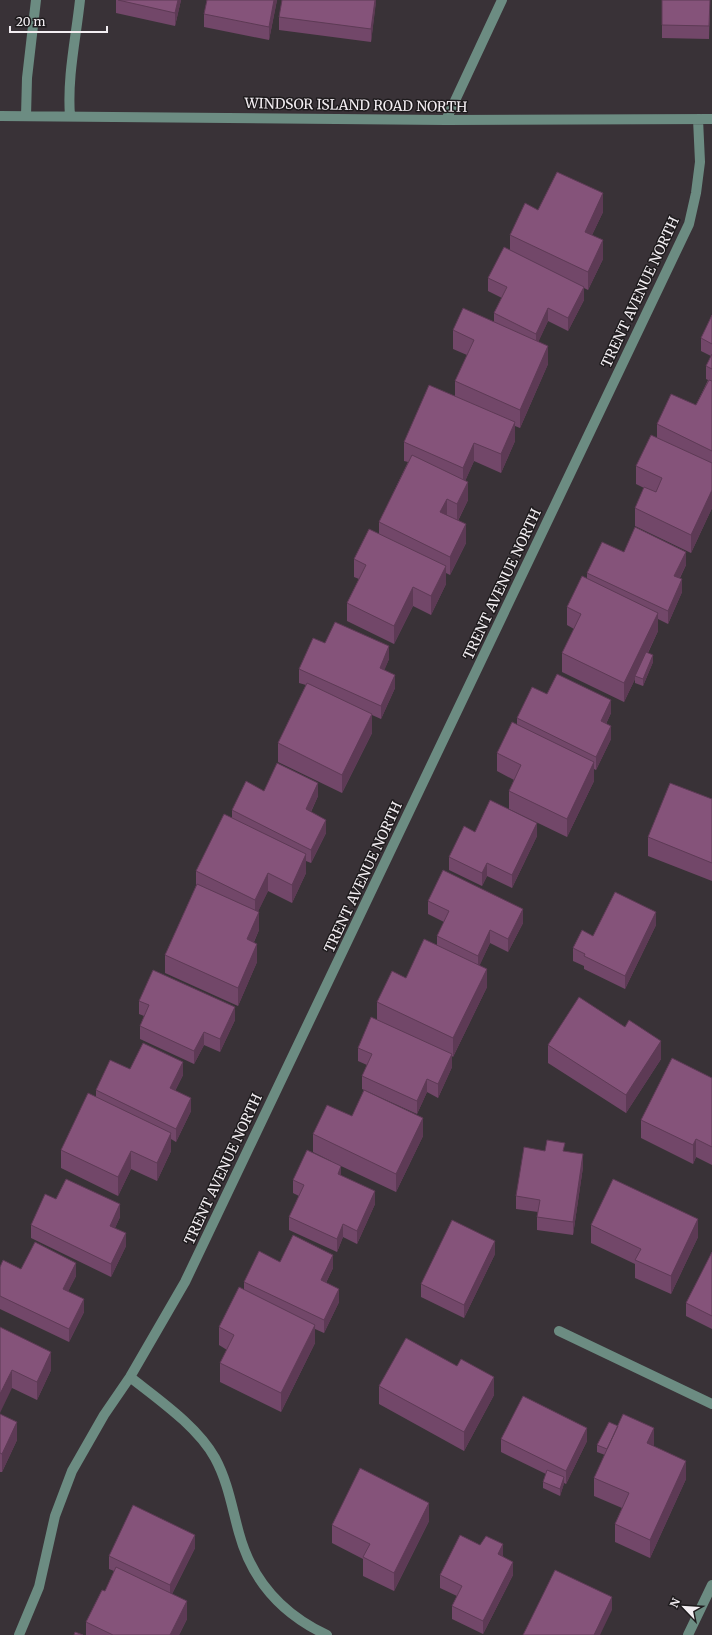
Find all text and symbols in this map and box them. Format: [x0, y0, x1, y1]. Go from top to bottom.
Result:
scale bar [10, 8, 107, 34]
text: 20 m [16, 14, 45, 29]
street label: WINDSOR ISLAND ROAD NORTH [243, 94, 468, 116]
street label: TRENT AVENUE NORTH [597, 214, 683, 370]
street label: TRENT AVENUE NORTH [459, 506, 545, 662]
street label: TRENT AVENUE NORTH [320, 799, 406, 955]
street label: TRENT AVENUE NORTH [180, 1091, 266, 1247]
north arrow [664, 1587, 704, 1627]
text: N [667, 1596, 683, 1610]

